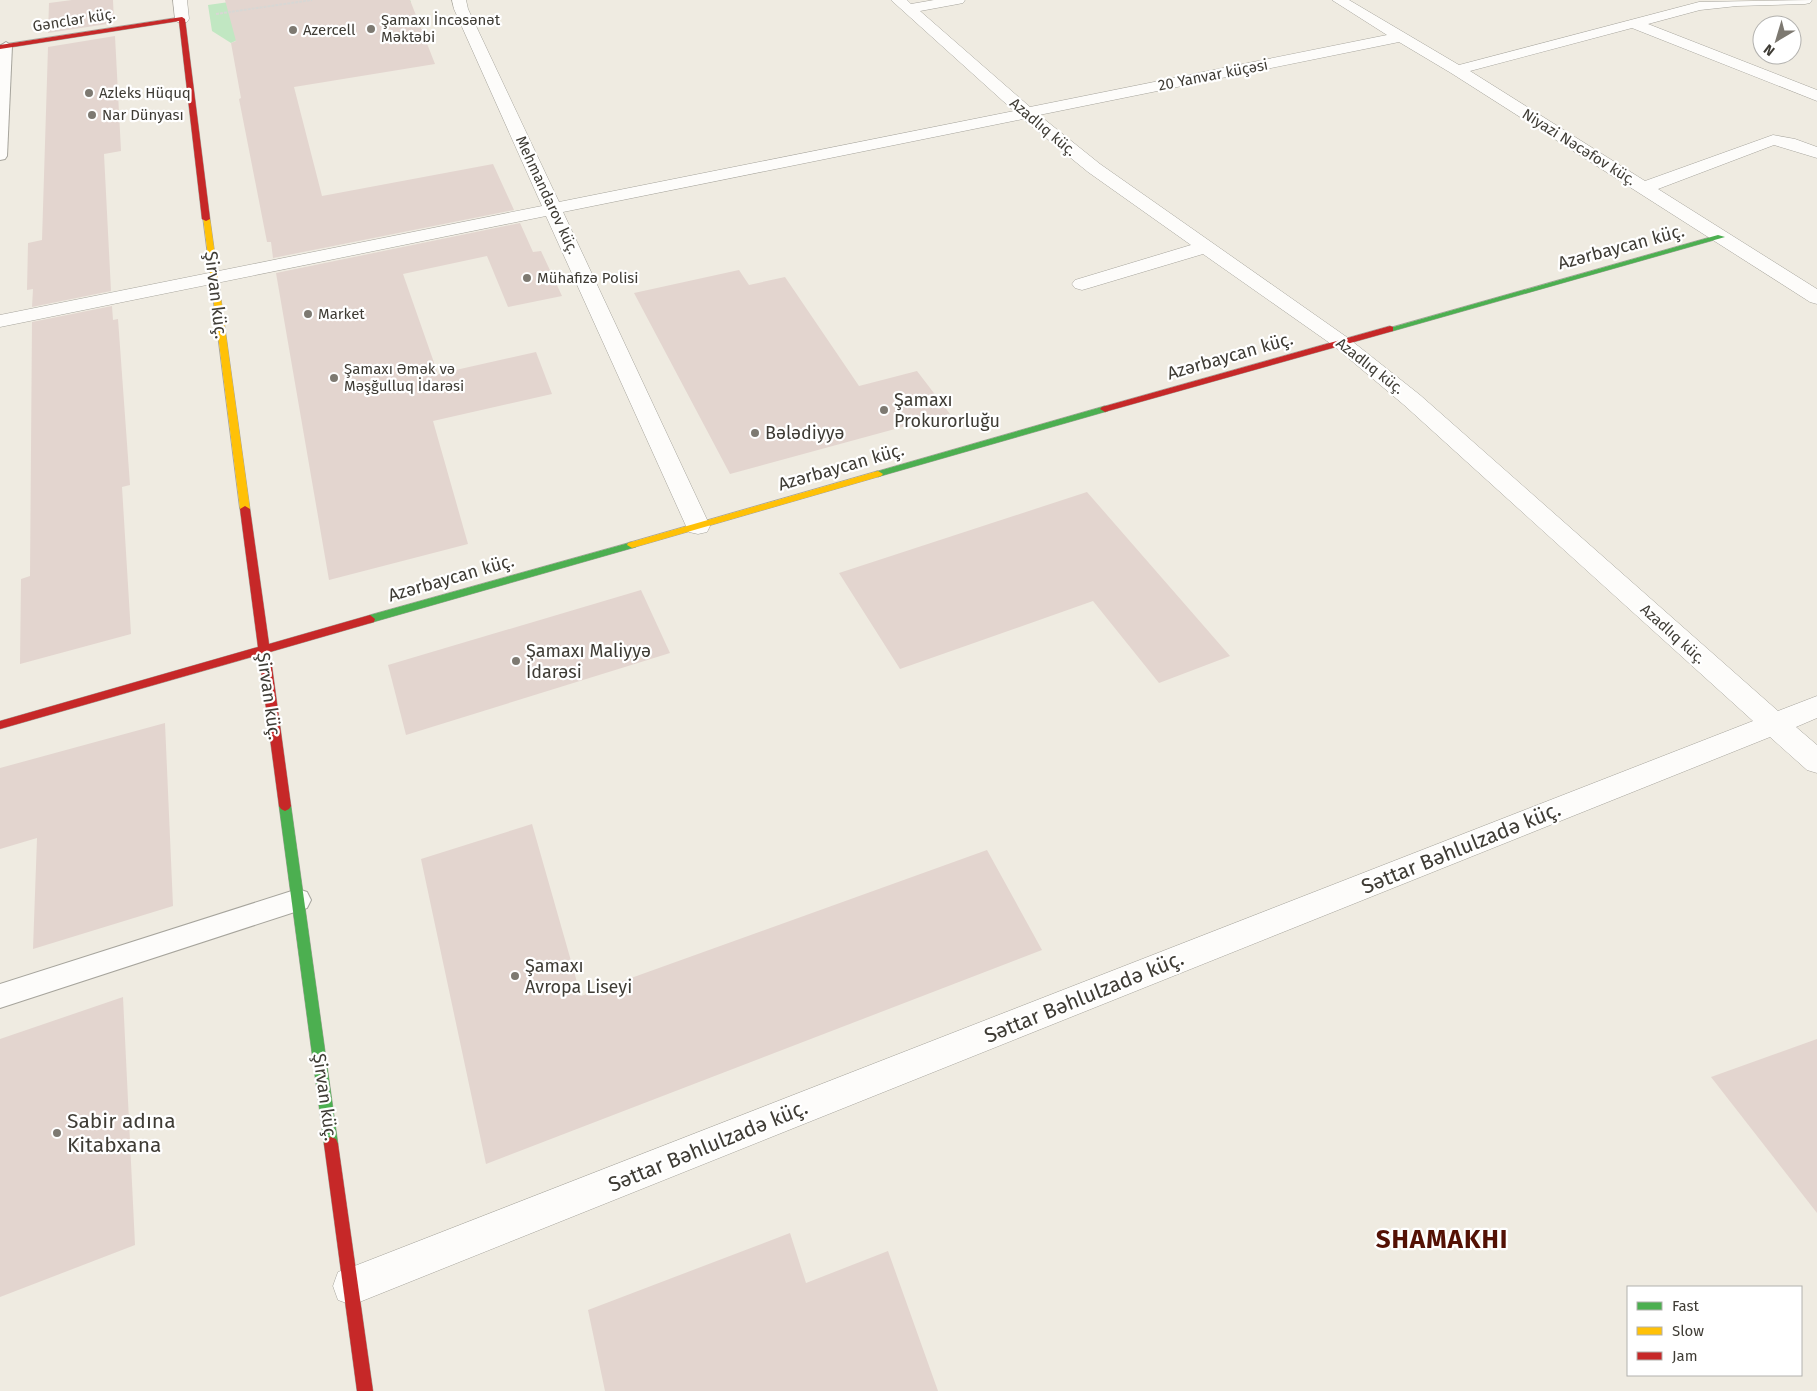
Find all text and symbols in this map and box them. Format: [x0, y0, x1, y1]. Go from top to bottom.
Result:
street label: Gənclər küç. [31, 5, 117, 35]
place label: Şamaxı İncəsənət Məktəbi [381, 11, 501, 46]
north arrow [1752, 15, 1802, 65]
place label: Azercell [303, 21, 356, 39]
marker: Şamaxı İncəsənət Məktəbi [365, 23, 377, 35]
marker: Azercell [287, 24, 299, 36]
text: N [1760, 40, 1778, 59]
street label: 20 Yanvar küçəsi [1157, 56, 1269, 94]
place label: Azleks Hüquq [99, 84, 191, 102]
marker: Azleks Hüquq [83, 87, 95, 99]
street label: Azadlıq küç. [1006, 94, 1080, 160]
street label: Niyazi Nəcəfov küç. [1519, 105, 1639, 189]
place label: Nar Dünyası [102, 106, 184, 124]
marker: Nar Dünyası [86, 109, 98, 121]
street label: Mehmandarov küç. [512, 133, 582, 257]
street label: Azərbaycan küç. [1555, 220, 1687, 274]
street label: Şirvan küç. [200, 250, 232, 340]
place label: Mühafizə Polisi [537, 269, 639, 287]
marker: Mühafizə Polisi [521, 272, 533, 284]
place label: Market [318, 305, 365, 323]
marker: Market [302, 308, 314, 320]
street label: Azərbaycan küç. [1164, 328, 1296, 384]
street label: Azadlıq küç. [1333, 334, 1407, 398]
place label: Şamaxı Əmək və Məşğulluq İdarəsi [344, 360, 464, 395]
marker: Şamaxı Əmək və Məşğulluq İdarəsi [328, 372, 340, 384]
place label: Şamaxı Prokurorluğu [894, 389, 1000, 432]
marker: Şamaxı Prokurorluğu [878, 404, 890, 416]
place label: Bələdiyyə [765, 422, 845, 444]
marker: Bələdiyyə [749, 427, 761, 439]
street label: Azərbaycan küç. [775, 439, 907, 495]
street label: Azərbaycan küç. [385, 550, 517, 606]
street label: Azadlıq küç. [1637, 600, 1709, 668]
place label: Şamaxı Maliyyə İdarəsi [526, 640, 651, 683]
street label: Şirvan küç. [252, 651, 286, 741]
marker: Şamaxı Maliyyə İdarəsi [510, 655, 522, 667]
street label: Səttar Bəhlulzadə küç. [1357, 796, 1565, 900]
street label: Səttar Bəhlulzadə küç. [980, 945, 1188, 1049]
place label: Şamaxı Avropa Liseyi [525, 955, 632, 998]
marker: Şamaxı Avropa Liseyi [509, 970, 521, 982]
street label: Şirvan küç. [308, 1052, 342, 1142]
street label: Səttar Bəhlulzadə küç. [604, 1094, 812, 1198]
place label: Sabir adına Kitabxana [67, 1108, 176, 1158]
marker: Sabir adına Kitabxana [51, 1127, 63, 1139]
district label: SHAMAKHI [1376, 1224, 1508, 1255]
legend [1627, 1286, 1802, 1376]
text: Fast [1672, 1297, 1699, 1315]
text: Slow [1672, 1322, 1704, 1340]
text: Jam [1672, 1347, 1698, 1365]

